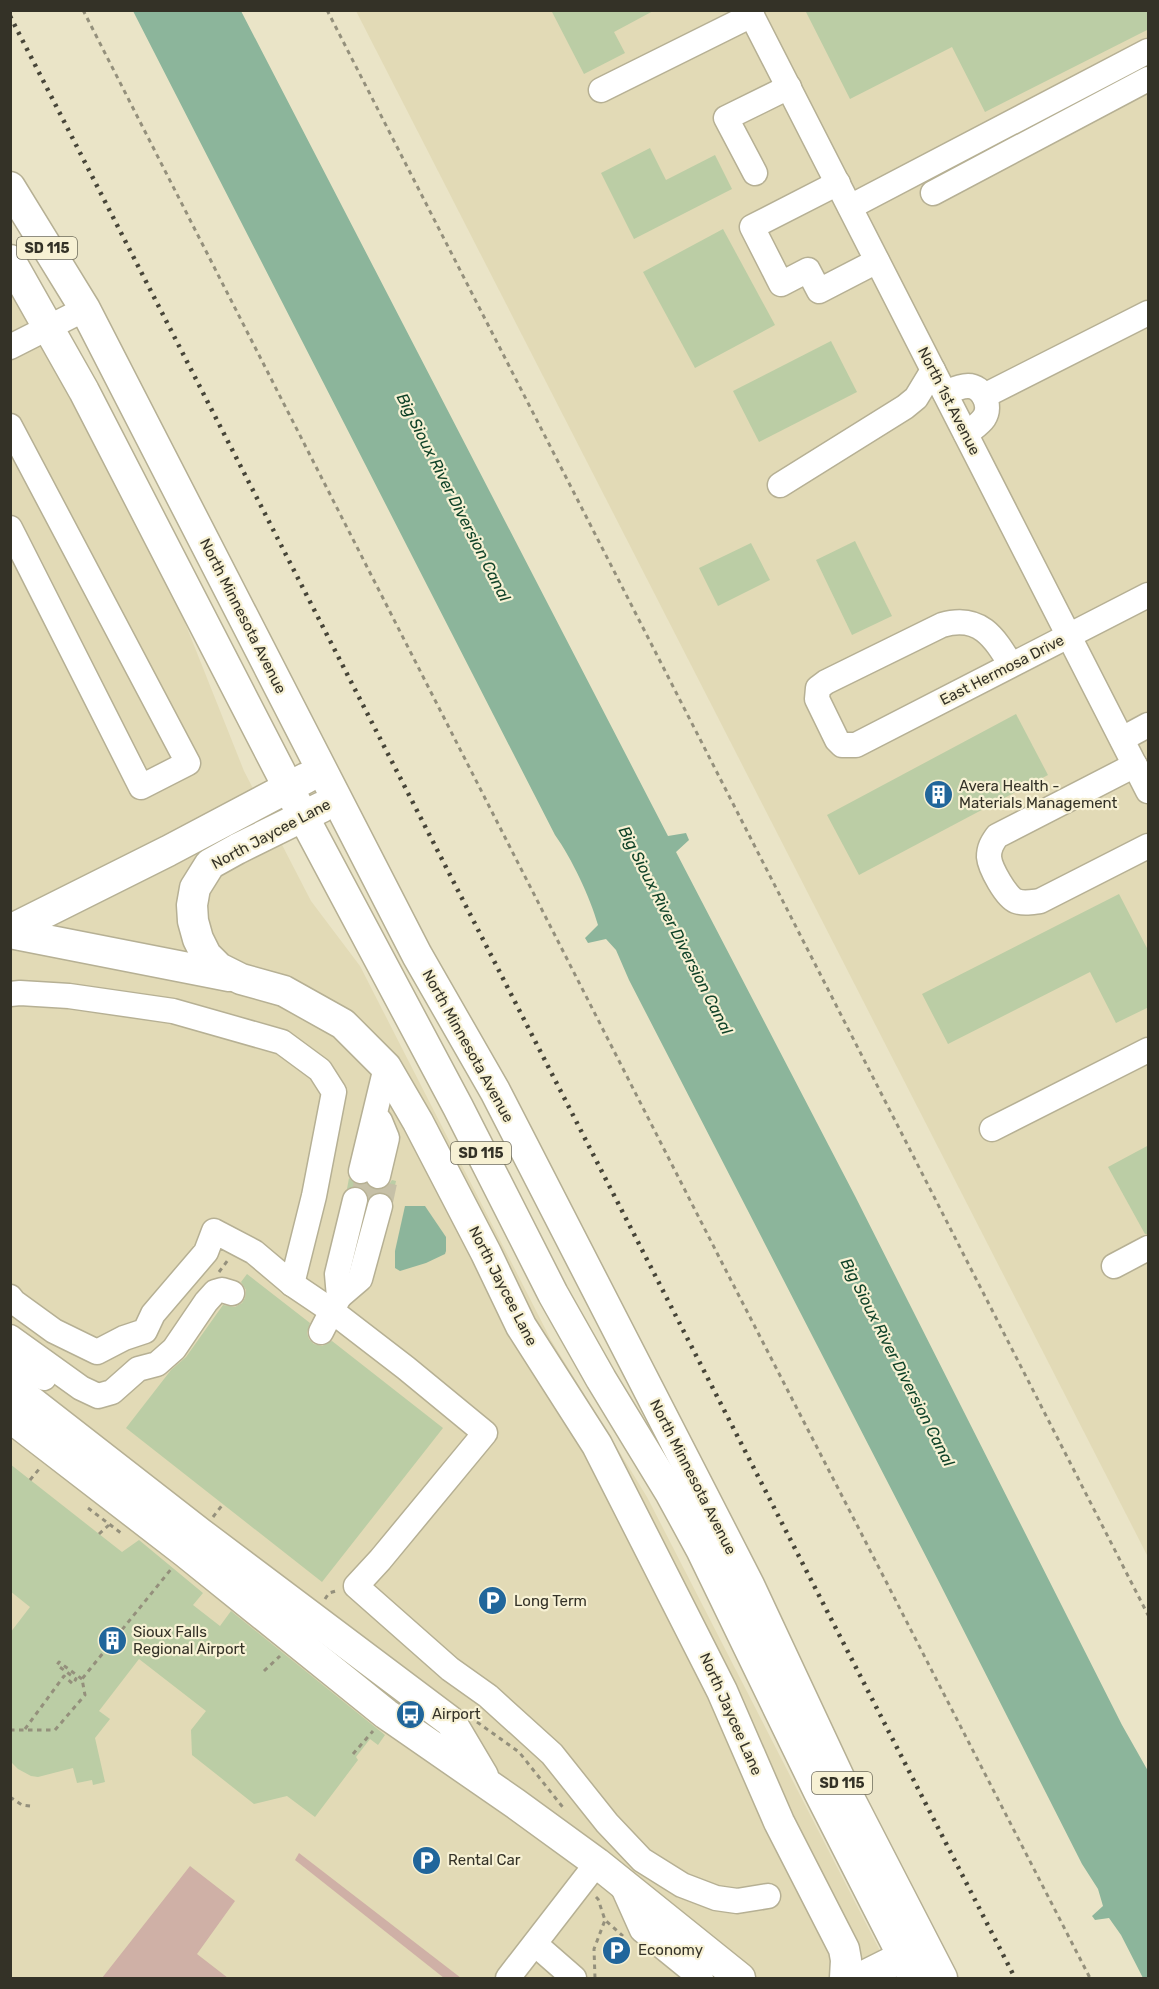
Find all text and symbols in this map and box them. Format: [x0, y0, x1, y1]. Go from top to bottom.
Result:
road number: SD 115 [17, 237, 77, 259]
street label: North 1st Avenue [914, 344, 984, 458]
water label: Big Sioux River Diversion Canal [393, 390, 515, 606]
street label: North Minnesota Avenue [196, 535, 290, 697]
street label: East Hermosa Drive [937, 631, 1067, 709]
place label: Avera Health - Materials Management [959, 777, 1118, 812]
building icon: Avera Health - Materials Management [922, 779, 954, 811]
street label: North Jaycee Lane [209, 795, 333, 873]
water label: Big Sioux River Diversion Canal [615, 823, 737, 1039]
street label: North Minnesota Avenue [419, 967, 517, 1125]
road number: SD 115 [451, 1142, 511, 1164]
street label: North Jaycee Lane [465, 1223, 541, 1349]
water label: Big Sioux River Diversion Canal [837, 1255, 959, 1471]
street label: North Minnesota Avenue [646, 1396, 740, 1558]
parking icon: Long Term [477, 1585, 509, 1617]
place label: Long Term [514, 1592, 587, 1610]
place label: Sioux Falls Regional Airport [133, 1623, 245, 1658]
building icon: Sioux Falls Regional Airport [96, 1625, 128, 1657]
street label: North Jaycee Lane [696, 1650, 766, 1778]
bus stop icon: Airport [395, 1698, 427, 1730]
place label: Airport [432, 1705, 481, 1723]
road number: SD 115 [812, 1772, 872, 1794]
parking icon: Rental Car [411, 1844, 443, 1876]
place label: Rental Car [448, 1851, 521, 1869]
parking icon: Economy [601, 1934, 633, 1966]
place label: Economy [638, 1941, 703, 1959]

